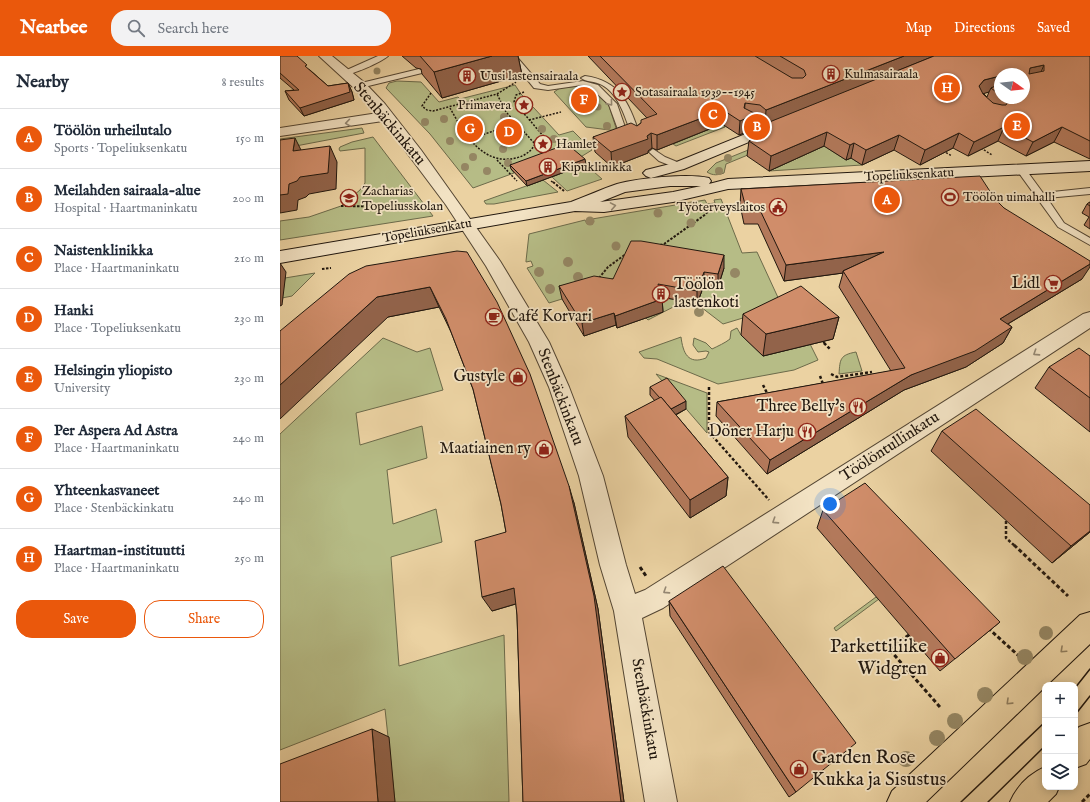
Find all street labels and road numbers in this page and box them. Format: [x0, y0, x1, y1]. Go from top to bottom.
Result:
street label: Stenbäckinkatu [348, 78, 430, 170]
street label: Topeliuksenkatu [863, 164, 955, 186]
street label: Topeliuksenkatu [381, 215, 473, 247]
street label: Stenbäckinkatu [532, 346, 588, 448]
street label: Töölöntullinkatu [837, 407, 943, 487]
street label: Stenbäckinkatu [626, 657, 664, 761]

